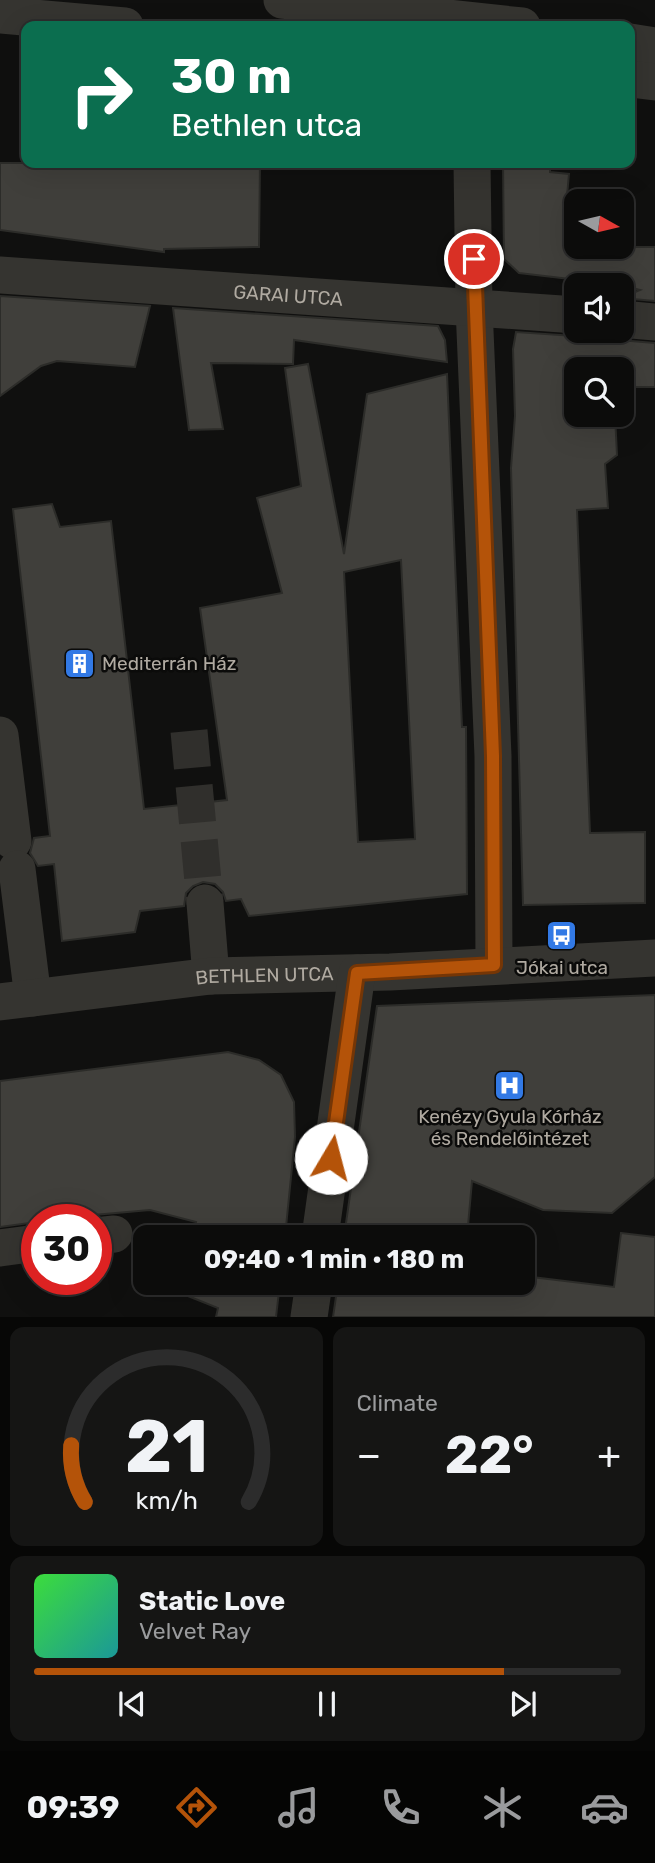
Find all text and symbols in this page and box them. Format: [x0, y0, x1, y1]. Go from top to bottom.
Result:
text: 30 m [171, 47, 292, 105]
icon: right [56, 49, 147, 140]
text: Bethlen utca [171, 106, 362, 144]
north arrow [564, 189, 634, 259]
map controls [564, 189, 634, 427]
pin [444, 229, 504, 289]
icon: arrive [455, 240, 493, 278]
button: sound [564, 273, 634, 343]
street label: GARAI UTCA [233, 280, 344, 311]
button: search [564, 357, 634, 427]
building icon: Mediterrán Ház [62, 646, 96, 680]
place label: Mediterrán Ház [102, 652, 236, 675]
bus stop icon: Jókai utca [545, 919, 579, 953]
place label: Jókai utca [516, 956, 608, 979]
street label: BETHLEN UTCA [194, 962, 334, 990]
hospital icon: Kenézy Gyula Kórház és Rendelőintézet [493, 1068, 527, 1102]
place label: Kenézy Gyula Kórház és Rendelőintézet [418, 1105, 602, 1150]
position arrow [294, 1121, 368, 1195]
speed limit sign: 30 [21, 1204, 112, 1295]
text: 09:40 · 1 min · 180 m [204, 1244, 464, 1275]
text: Climate [357, 1389, 438, 1417]
text: 21 [125, 1405, 208, 1491]
text: 22° [445, 1424, 534, 1486]
text: − [357, 1432, 381, 1478]
text: + [597, 1432, 621, 1478]
text: km/h [135, 1486, 197, 1515]
text: Static Love [139, 1586, 285, 1617]
text: Velvet Ray [139, 1617, 251, 1645]
icon: previous [113, 1685, 151, 1723]
icon: pause [308, 1685, 346, 1723]
icon: next [504, 1685, 542, 1723]
icon: directions [172, 1783, 221, 1832]
icon: music [274, 1783, 323, 1832]
icon: phone [376, 1783, 425, 1832]
icon: climate [478, 1783, 527, 1832]
icon: car [580, 1783, 629, 1832]
text: 09:39 [26, 1788, 120, 1826]

